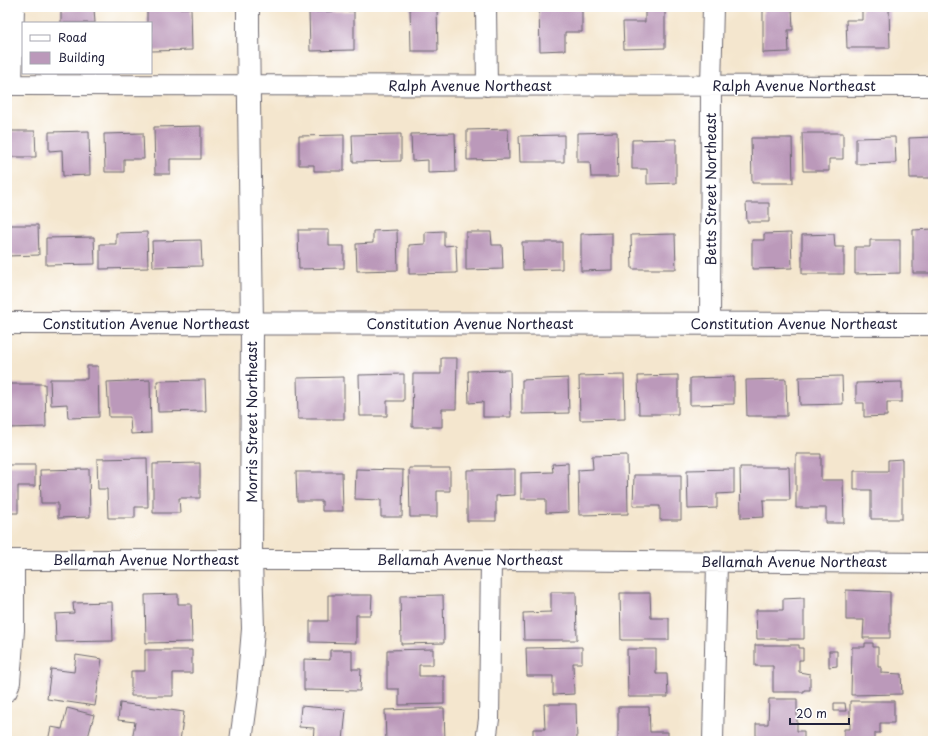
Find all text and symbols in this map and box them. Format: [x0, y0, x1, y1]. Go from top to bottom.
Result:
legend [22, 22, 152, 74]
text: Road [58, 28, 87, 46]
text: Building [58, 48, 105, 66]
street label: Ralph Avenue Northeast [388, 75, 552, 96]
street label: Ralph Avenue Northeast [712, 75, 876, 96]
street label: Betts Street Northeast [700, 112, 721, 265]
street label: Constitution Avenue Northeast [42, 313, 250, 334]
street label: Constitution Avenue Northeast [366, 313, 574, 334]
street label: Constitution Avenue Northeast [690, 313, 898, 334]
street label: Morris Street Northeast [241, 341, 262, 503]
street label: Bellamah Avenue Northeast [53, 549, 240, 570]
street label: Bellamah Avenue Northeast [377, 549, 564, 570]
street label: Bellamah Avenue Northeast [701, 551, 888, 572]
scale bar [790, 700, 849, 726]
text: 20 m [796, 704, 827, 722]

